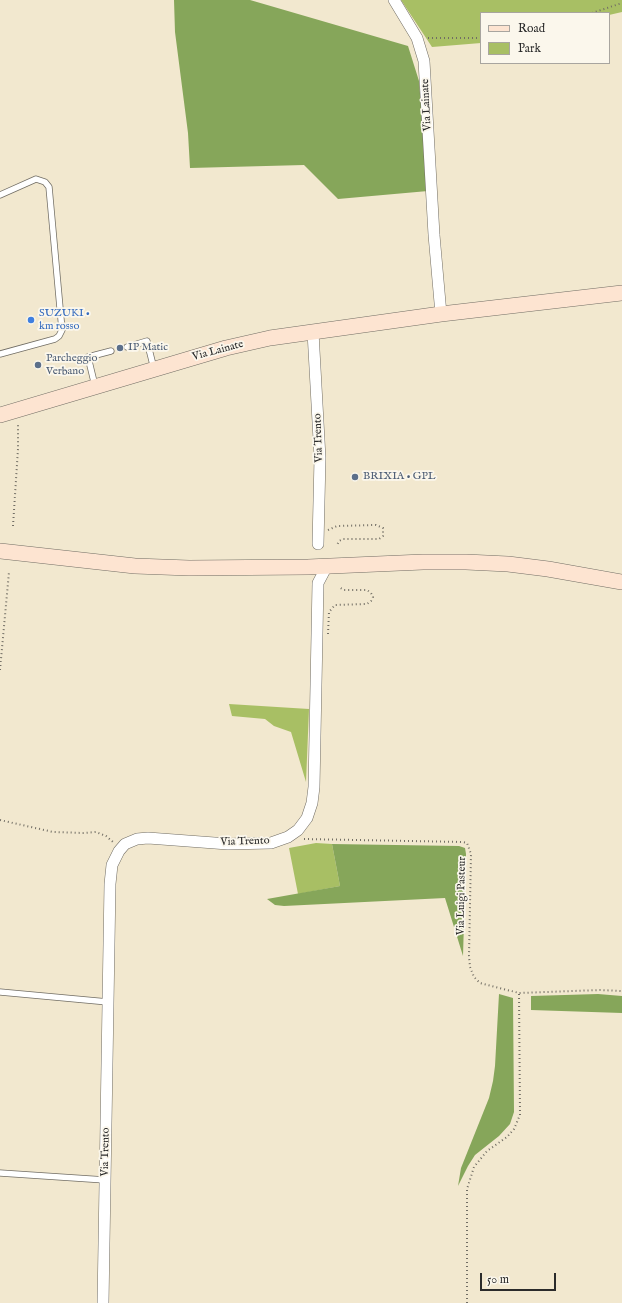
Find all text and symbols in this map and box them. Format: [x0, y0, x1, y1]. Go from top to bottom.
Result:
legend [480, 12, 610, 64]
text: Road [518, 21, 545, 36]
text: Park [518, 41, 541, 56]
street label: Via Lainate [419, 79, 435, 131]
place label: SUZUKI • km rosso [39, 307, 90, 333]
marker: SUZUKI • km rosso [26, 315, 36, 325]
street label: Via Lainate [191, 338, 245, 364]
place label: IP Matic [128, 341, 168, 355]
marker: IP Matic [115, 343, 125, 353]
place label: Parcheggio Verbano [46, 352, 97, 378]
marker: Parcheggio Verbano [33, 360, 43, 370]
street label: Via Trento [312, 413, 326, 463]
place label: BRIXIA • GPL [363, 470, 436, 484]
marker: BRIXIA • GPL [350, 472, 360, 482]
street label: Via Trento [220, 835, 270, 849]
street label: Via Luigi Pasteur [455, 857, 469, 935]
street label: Via Trento [99, 1127, 113, 1177]
scale bar [482, 1265, 558, 1291]
text: 50 m [487, 1272, 509, 1287]

